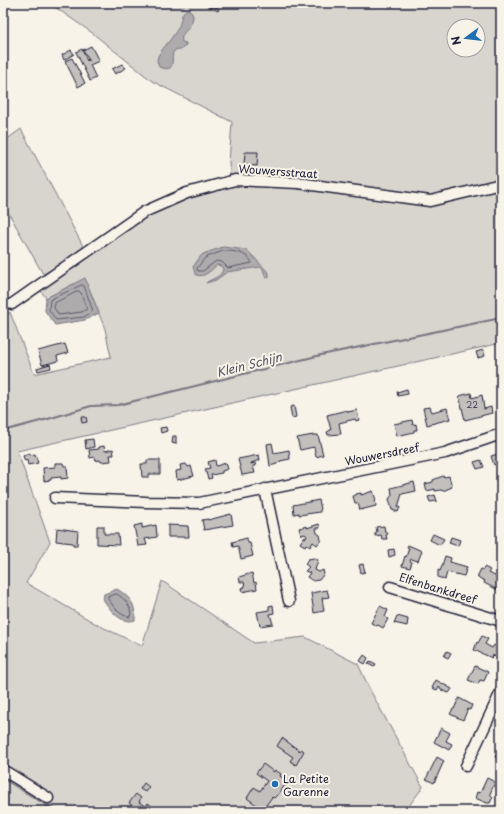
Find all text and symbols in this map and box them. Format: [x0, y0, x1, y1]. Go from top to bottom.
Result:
north arrow [446, 18, 486, 58]
text: N [446, 34, 465, 47]
street label: Wouwersstraat [238, 160, 319, 182]
water label: Klein Schijn [215, 347, 284, 381]
house number: 22 [466, 397, 478, 411]
street label: Wouwersdreef [343, 438, 422, 470]
street label: Elfenbankdreef [397, 568, 480, 608]
place label: La Petite Garenne [283, 770, 329, 800]
marker: La Petite Garenne [270, 779, 280, 789]

